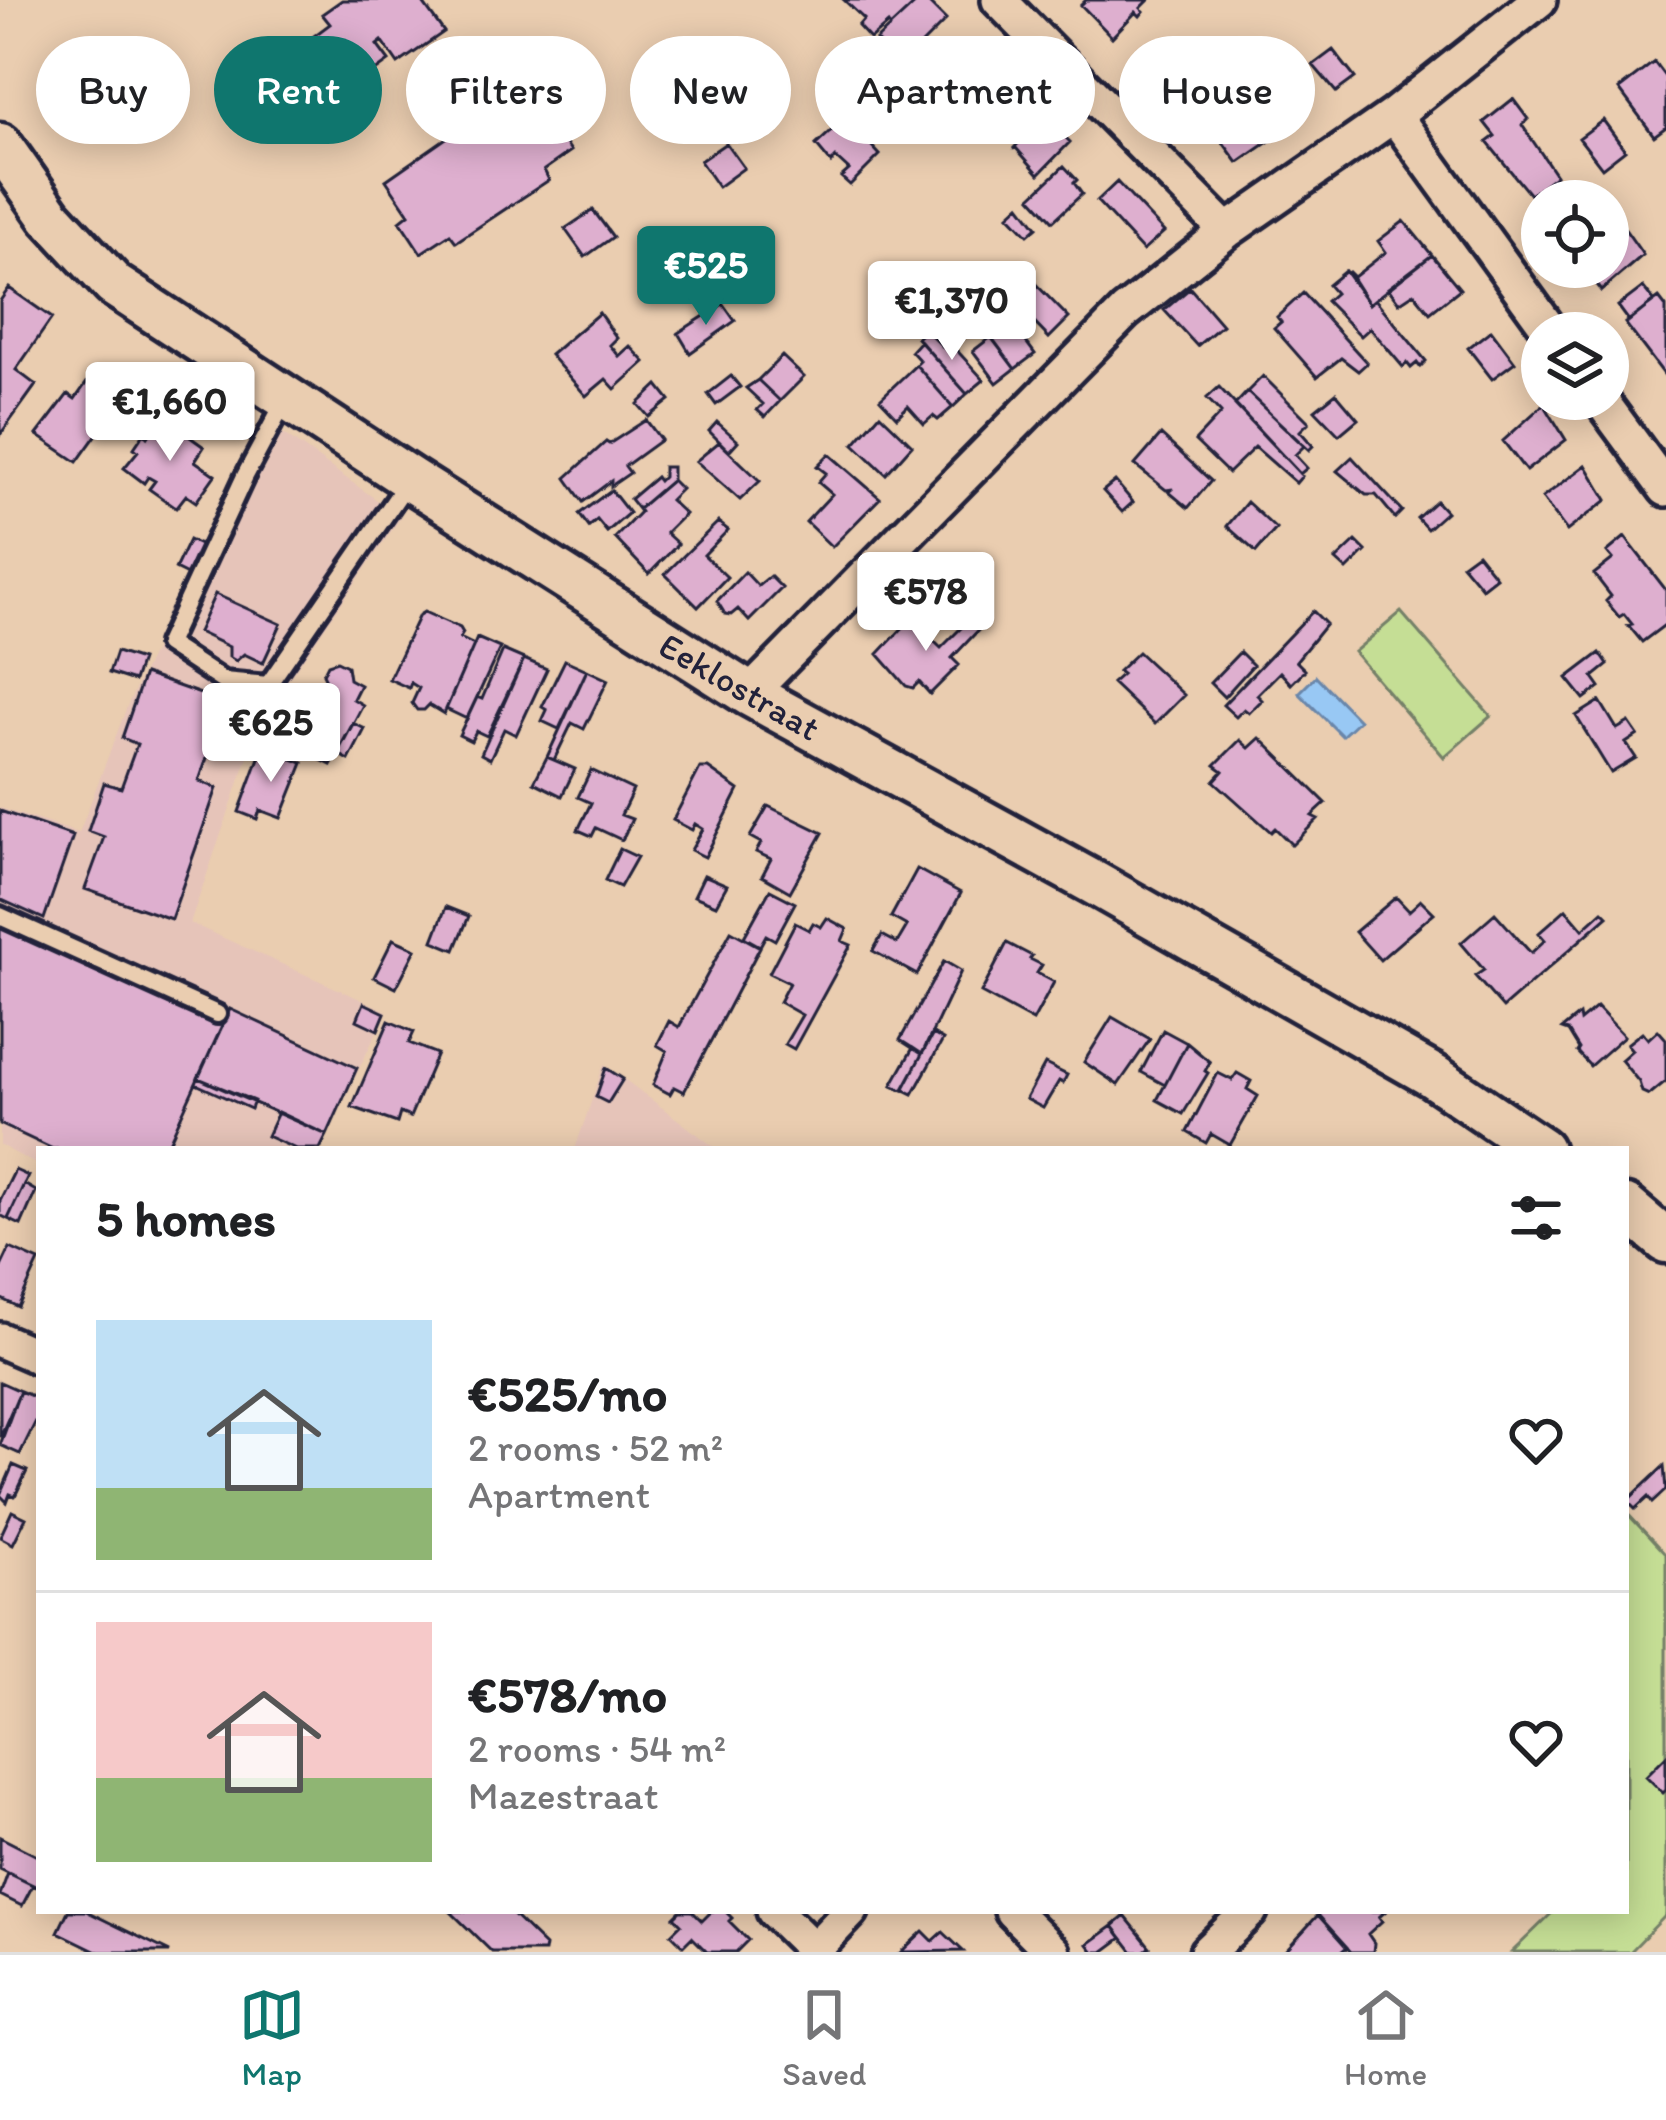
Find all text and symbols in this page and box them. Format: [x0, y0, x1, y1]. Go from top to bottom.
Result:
chip: Buy [36, 36, 190, 144]
chip: Rent [214, 36, 382, 144]
chip: Filters [406, 36, 606, 144]
chip: New [630, 36, 791, 144]
chip: Apartment [815, 36, 1095, 144]
chip: House [1119, 36, 1315, 144]
map controls [1521, 180, 1629, 420]
button: locate [1521, 180, 1629, 288]
pin: €525 [635, 226, 777, 328]
text: €525 [664, 241, 748, 288]
pin: €1,370 [854, 261, 1050, 363]
text: €1,370 [895, 276, 1009, 323]
button: layers [1521, 312, 1629, 420]
pin: €1,660 [72, 362, 268, 464]
text: €1,660 [113, 377, 227, 424]
pin: €578 [855, 552, 997, 654]
text: €578 [884, 567, 968, 614]
street label: Eeklostraat [652, 623, 828, 750]
pin: €625 [200, 683, 342, 785]
text: €625 [229, 698, 313, 745]
icon: filters [1503, 1185, 1569, 1251]
text: 5 homes [96, 1188, 276, 1249]
text: €525/mo [468, 1363, 668, 1424]
icon: home [192, 1368, 336, 1512]
icon: heart [1503, 1407, 1569, 1473]
text: 2 rooms · 52 m² [468, 1424, 723, 1471]
text: Apartment [468, 1471, 650, 1518]
text: €578/mo [468, 1664, 667, 1725]
icon: home [192, 1670, 336, 1814]
icon: heart [1503, 1709, 1569, 1775]
text: 2 rooms · 54 m² [468, 1725, 726, 1772]
text: Mazestraat [468, 1772, 658, 1819]
tab: Map [239, 1982, 305, 2093]
tab: Saved [782, 1982, 867, 2093]
tab: Home [1344, 1982, 1427, 2093]

